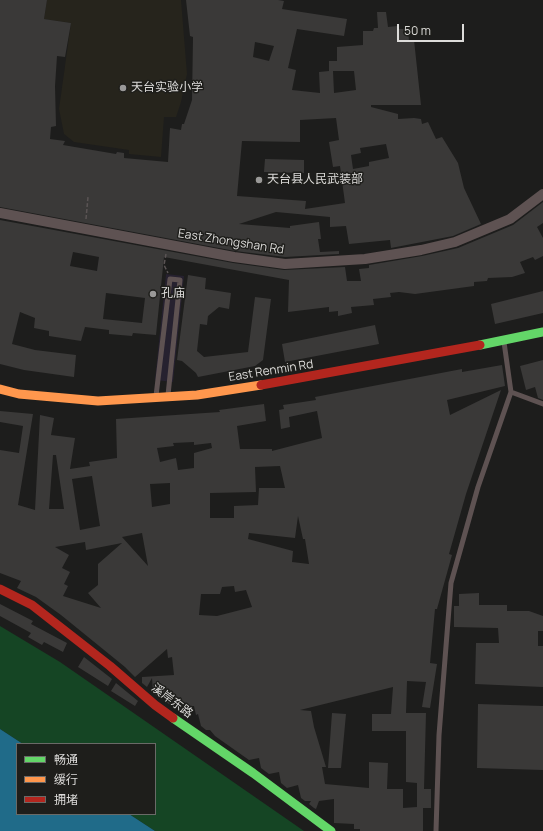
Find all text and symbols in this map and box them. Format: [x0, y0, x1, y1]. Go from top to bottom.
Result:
scale bar [399, 16, 466, 42]
text: 50 m [404, 22, 431, 39]
place label: 天台实验小学 [131, 81, 203, 95]
marker: 天台实验小学 [118, 83, 128, 93]
place label: 天台县人民武装部 [267, 173, 363, 187]
marker: 天台县人民武装部 [254, 175, 264, 185]
street label: East Zhongshan Rd [177, 227, 285, 257]
place label: 孔庙 [161, 287, 185, 301]
marker: 孔庙 [148, 289, 158, 299]
street label: East Renmin Rd [228, 357, 314, 385]
street label: 溪岸东路 [148, 681, 196, 721]
legend [16, 743, 156, 815]
text: 畅通 [54, 751, 78, 768]
text: 缓行 [54, 771, 78, 788]
text: 拥堵 [54, 791, 78, 808]

